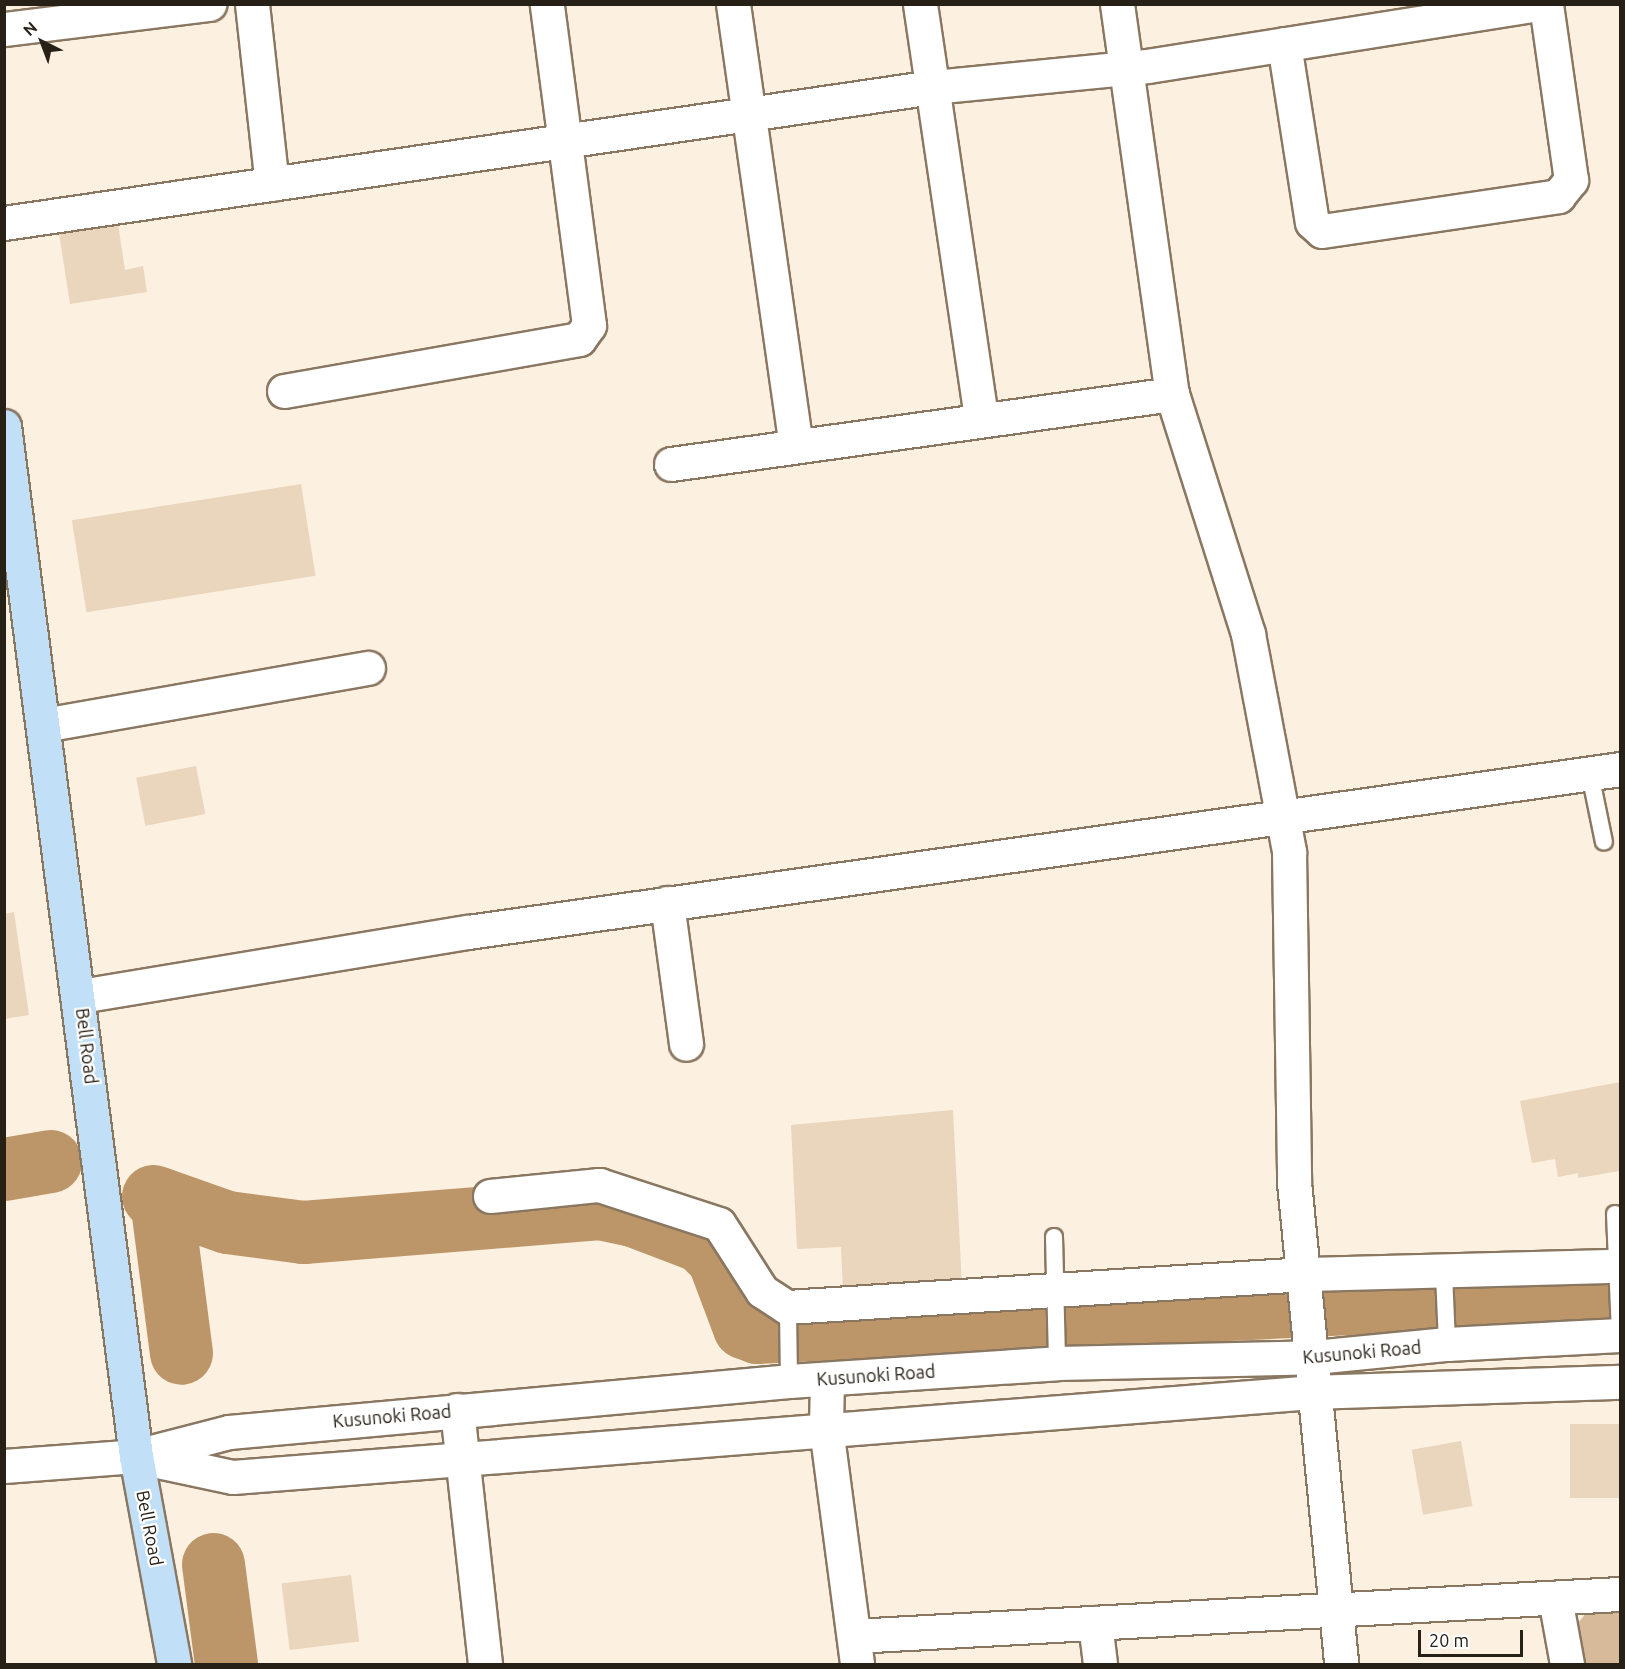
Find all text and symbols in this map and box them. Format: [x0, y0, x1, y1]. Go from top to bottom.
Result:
north arrow [12, 12, 72, 72]
text: N [19, 18, 40, 39]
street label: Bell Road [72, 1007, 102, 1085]
street label: Kusunoki Road [1302, 1336, 1422, 1368]
street label: Kusunoki Road [816, 1360, 936, 1390]
street label: Kusunoki Road [332, 1400, 452, 1432]
street label: Bell Road [132, 1488, 168, 1568]
scale bar [1421, 1618, 1526, 1656]
text: 20 m [1429, 1630, 1469, 1650]

